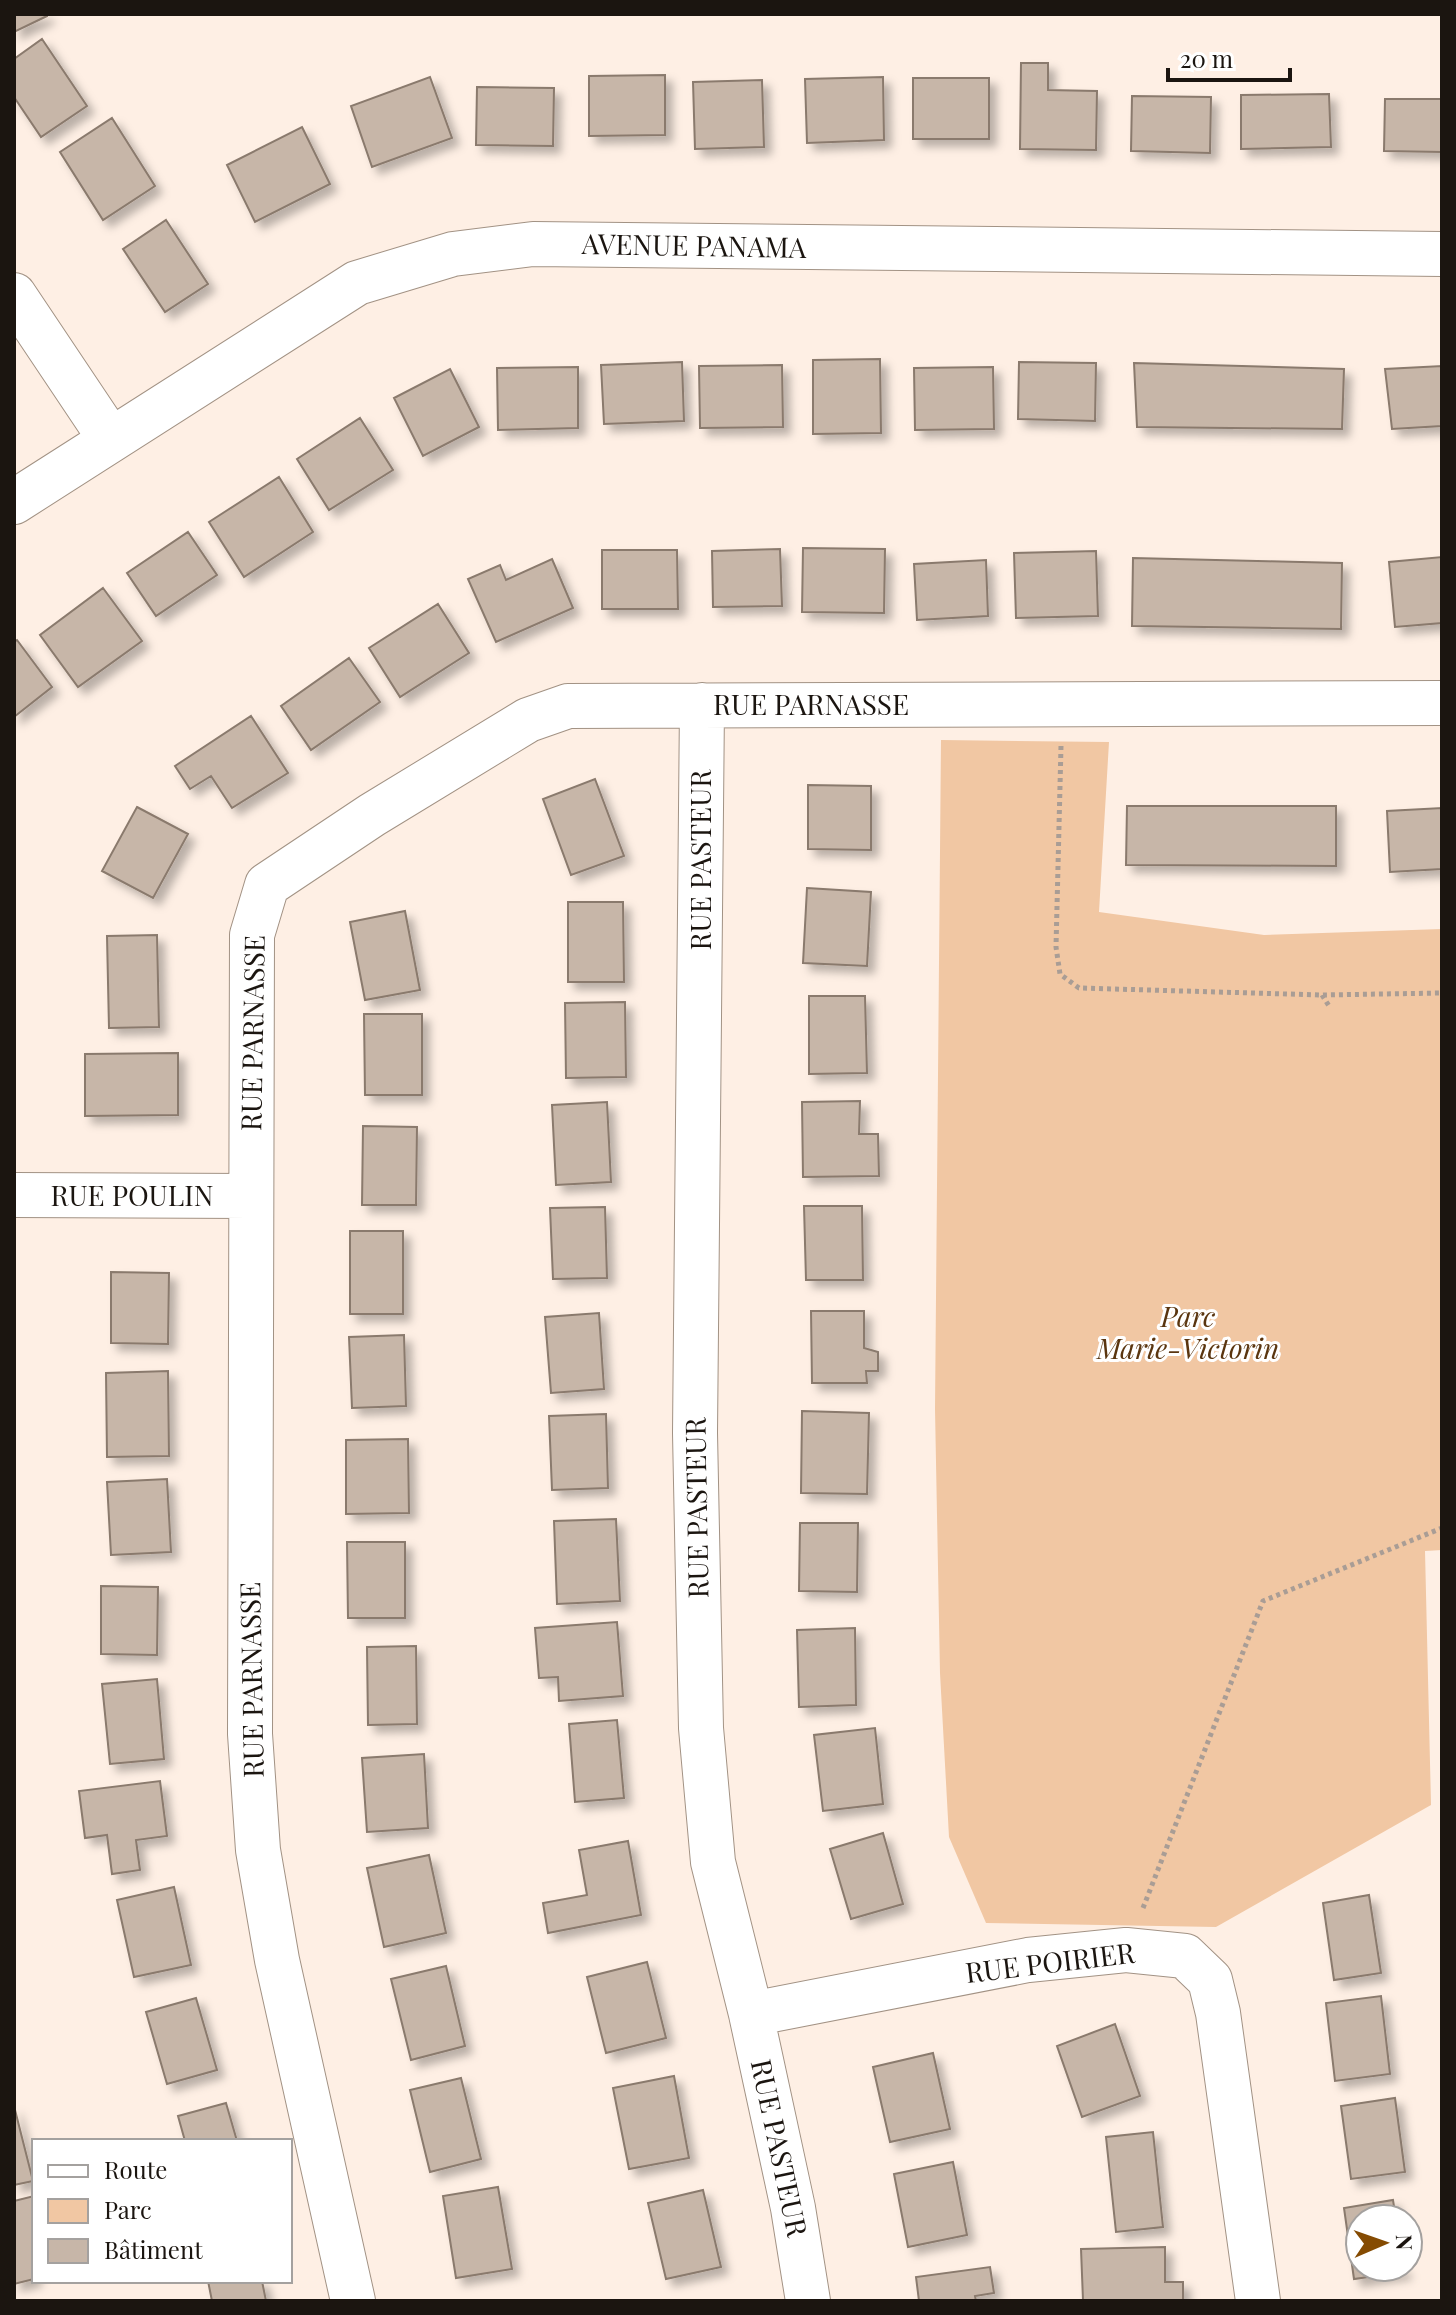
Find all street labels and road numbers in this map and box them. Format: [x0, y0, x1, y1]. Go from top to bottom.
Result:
street label: AVENUE PANAMA [580, 224, 807, 265]
street label: RUE PARNASSE [713, 685, 909, 722]
street label: RUE PASTEUR [681, 769, 718, 950]
street label: RUE PARNASSE [231, 935, 272, 1131]
street label: RUE POULIN [51, 1176, 213, 1213]
street label: RUE PASTEUR [675, 1416, 716, 1599]
street label: RUE PARNASSE [230, 1582, 271, 1778]
street label: RUE POIRIER [963, 1933, 1137, 1990]
street label: RUE PASTEUR [744, 2055, 818, 2241]

